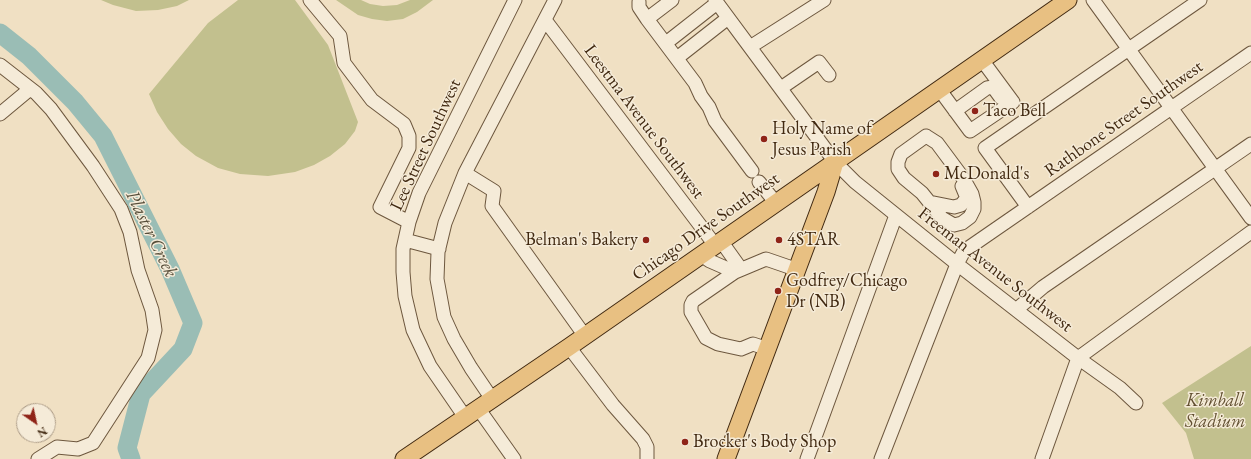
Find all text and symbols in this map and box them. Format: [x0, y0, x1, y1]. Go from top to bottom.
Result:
street label: Leestma Avenue Southwest [579, 41, 709, 203]
street label: Rathbone Street Southwest [1041, 56, 1207, 182]
street label: Lee Street Southwest [386, 76, 466, 214]
place label: Taco Bell [983, 100, 1046, 122]
marker: Taco Bell [970, 106, 980, 116]
place label: Holy Name of Jesus Parish [772, 118, 872, 160]
marker: Holy Name of Jesus Parish [759, 134, 769, 144]
place label: McDonald's [944, 163, 1029, 185]
street label: Chicago Drive Southwest [628, 168, 784, 286]
marker: McDonald's [931, 169, 941, 179]
water label: Plaster Creek [120, 187, 182, 281]
street label: Freeman Avenue Southwest [913, 203, 1077, 337]
place label: Belman's Bakery [525, 229, 638, 251]
place label: 4STAR [787, 229, 840, 251]
marker: Belman's Bakery [641, 235, 651, 245]
marker: 4STAR [774, 235, 784, 245]
place label: Godfrey/Chicago Dr (NB) [786, 270, 907, 312]
marker: Godfrey/Chicago Dr (NB) [773, 286, 783, 296]
park label: Kimball Stadium [1185, 390, 1245, 432]
north arrow [16, 403, 56, 443]
text: N [35, 424, 50, 440]
place label: Brocker's Body Shop [693, 431, 836, 453]
marker: Brocker's Body Shop [680, 437, 690, 447]

